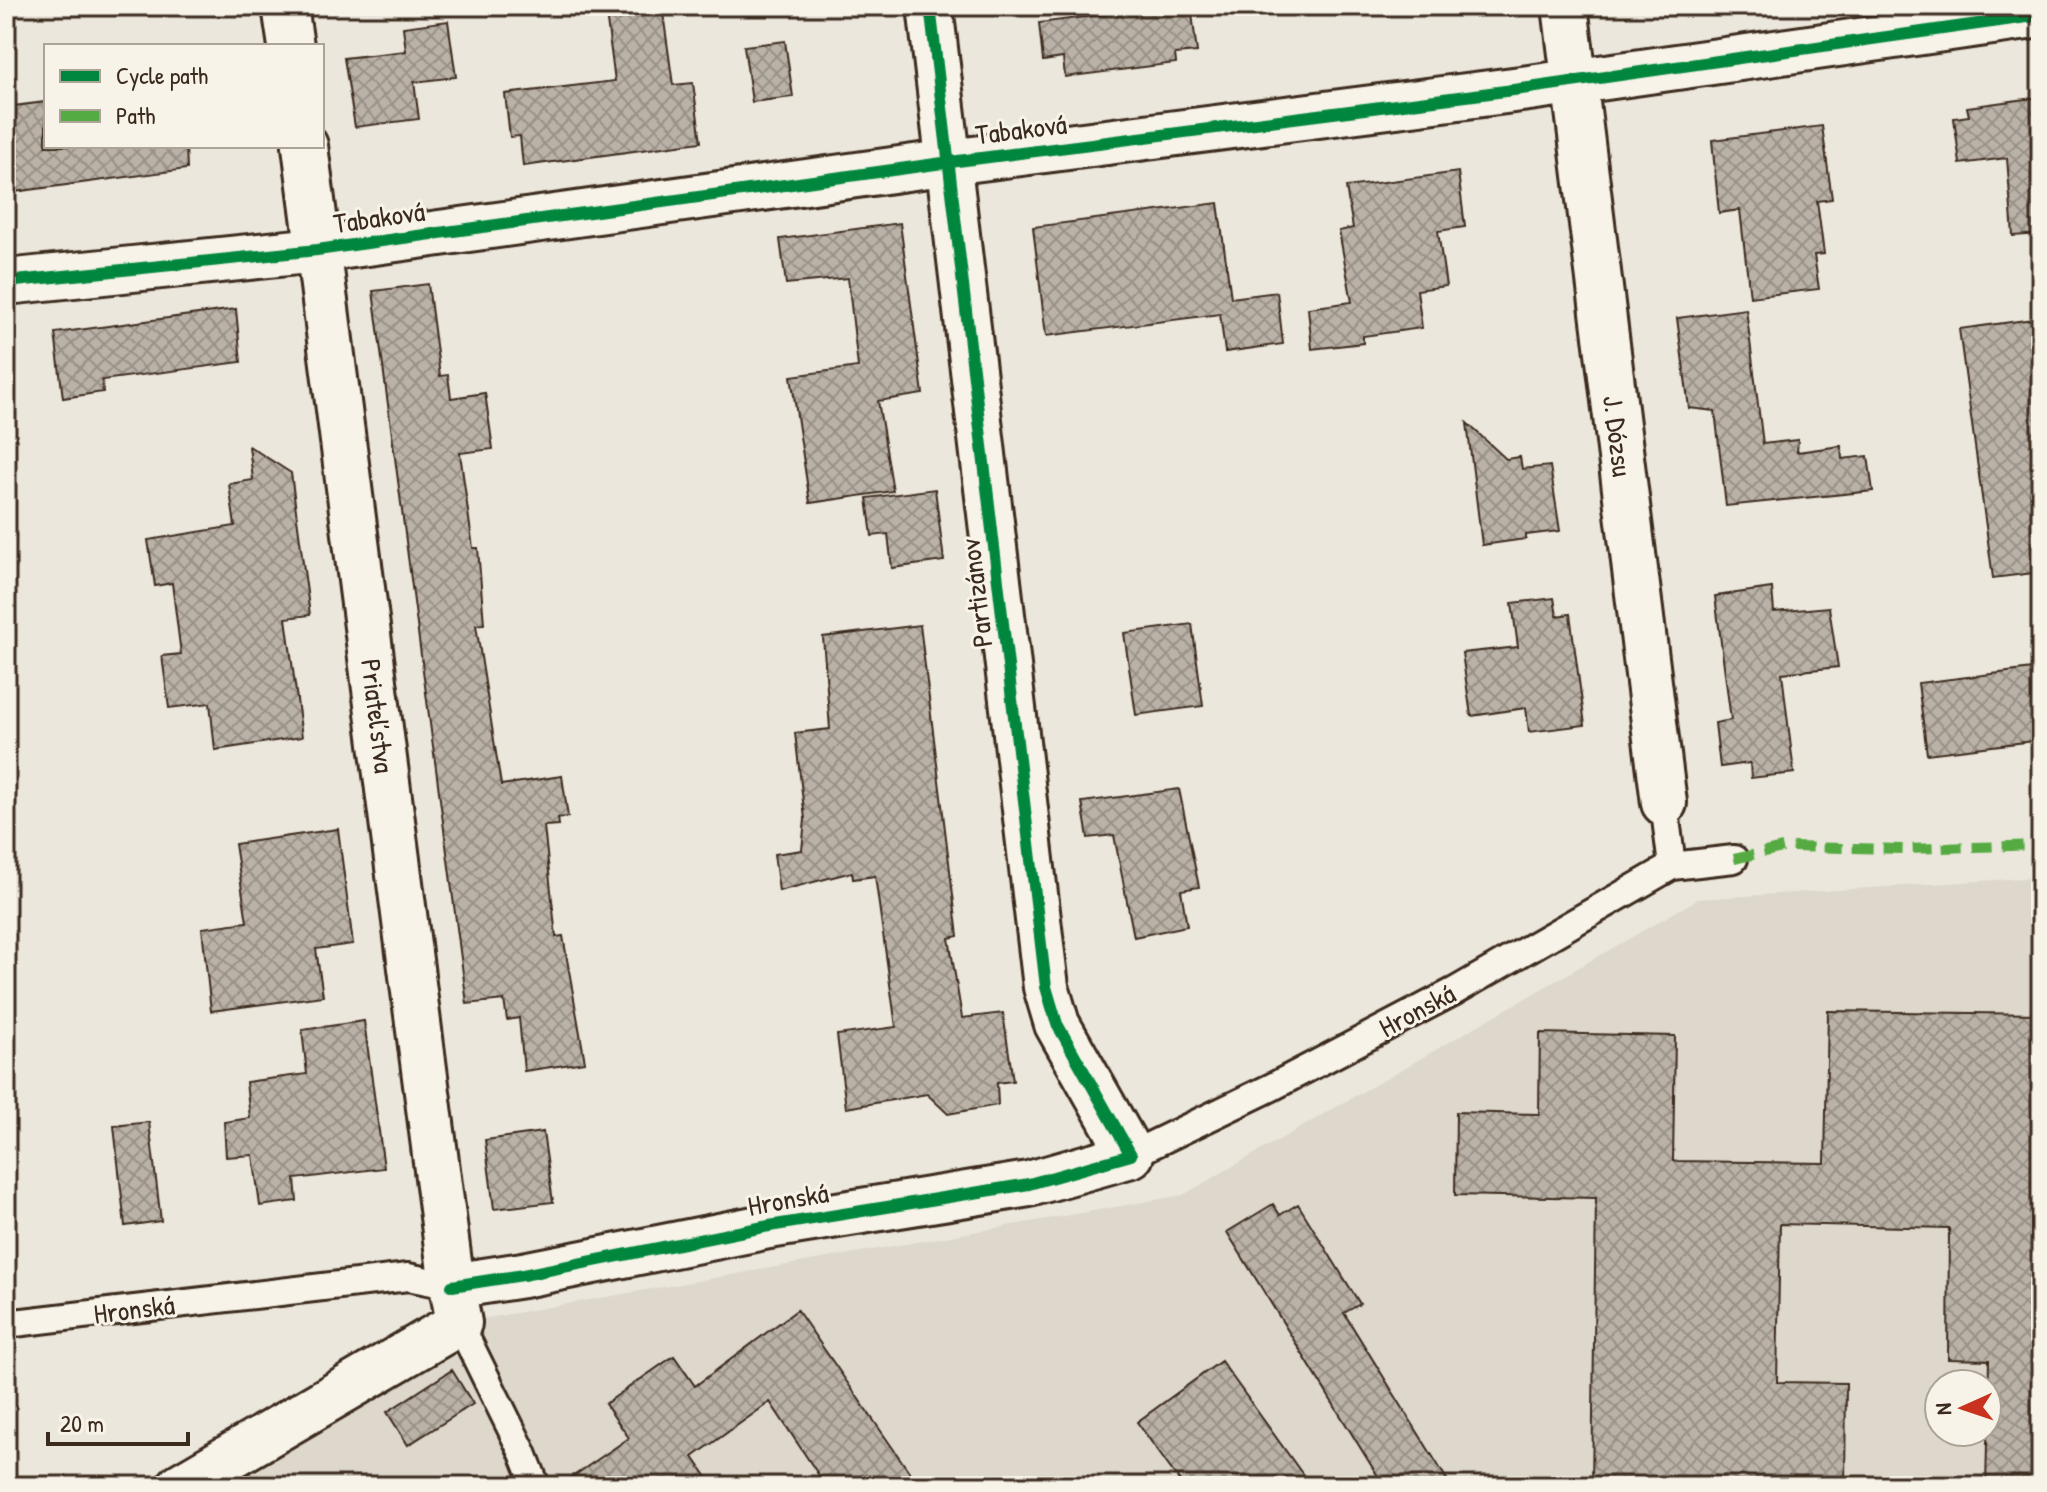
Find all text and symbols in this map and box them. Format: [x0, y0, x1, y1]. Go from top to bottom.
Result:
legend [44, 44, 324, 148]
text: Cycle path [116, 59, 208, 91]
text: Path [116, 99, 155, 131]
street label: Tabaková [973, 105, 1069, 153]
street label: Tabaková [331, 192, 427, 242]
street label: J. Dózsu [1594, 393, 1642, 479]
street label: Partizánov [950, 536, 1002, 650]
street label: Priateľstva [352, 657, 404, 775]
street label: Hronská [1372, 974, 1462, 1046]
street label: Hronská [745, 1173, 831, 1225]
street label: Hronská [91, 1285, 177, 1333]
north arrow [1923, 1368, 2003, 1448]
scale bar [48, 1396, 188, 1446]
text: N [1928, 1402, 1958, 1416]
text: 20 m [60, 1407, 104, 1439]

